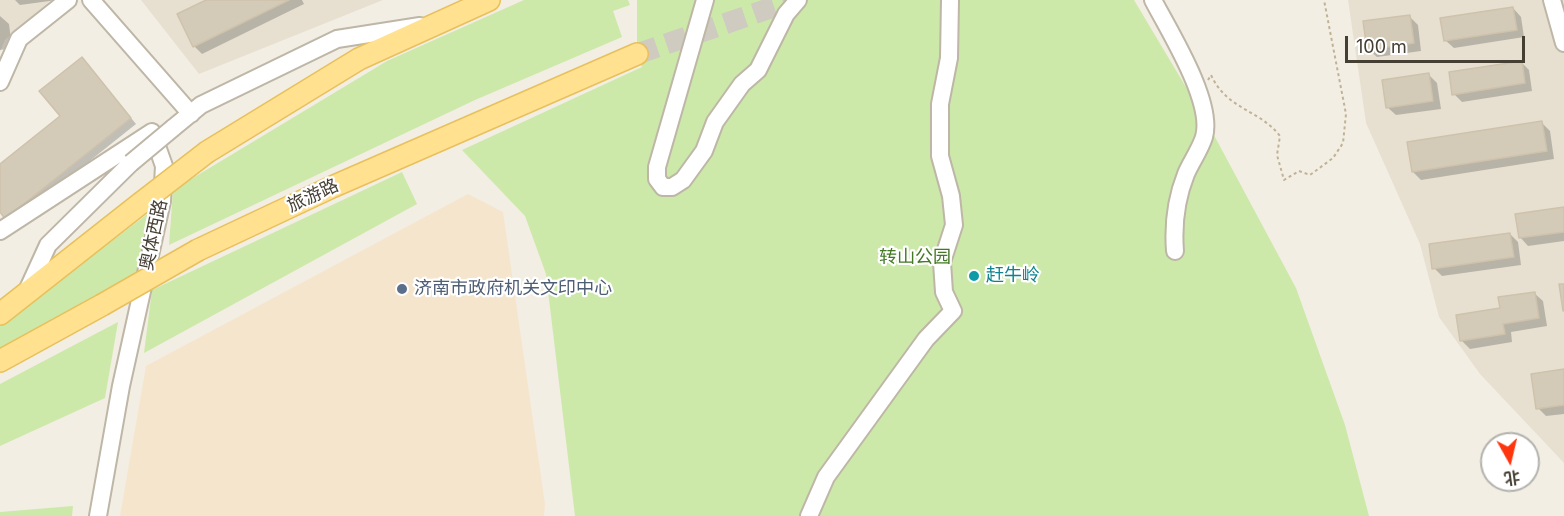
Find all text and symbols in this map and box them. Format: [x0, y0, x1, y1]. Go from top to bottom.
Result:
scale bar [1348, 24, 1528, 62]
text: 100 m [1356, 36, 1407, 57]
street label: 旅游路 [284, 175, 342, 217]
street label: 奥体西路 [136, 198, 172, 272]
park label: 转山公园 [879, 247, 951, 269]
place label: 赶牛岭 [986, 265, 1040, 287]
marker: 赶牛岭 [967, 269, 981, 283]
place label: 济南市政府机关文印中心 [414, 278, 612, 300]
marker: 济南市政府机关文印中心 [395, 282, 409, 296]
north arrow [1480, 432, 1540, 492]
text: 北 [1503, 467, 1522, 489]

